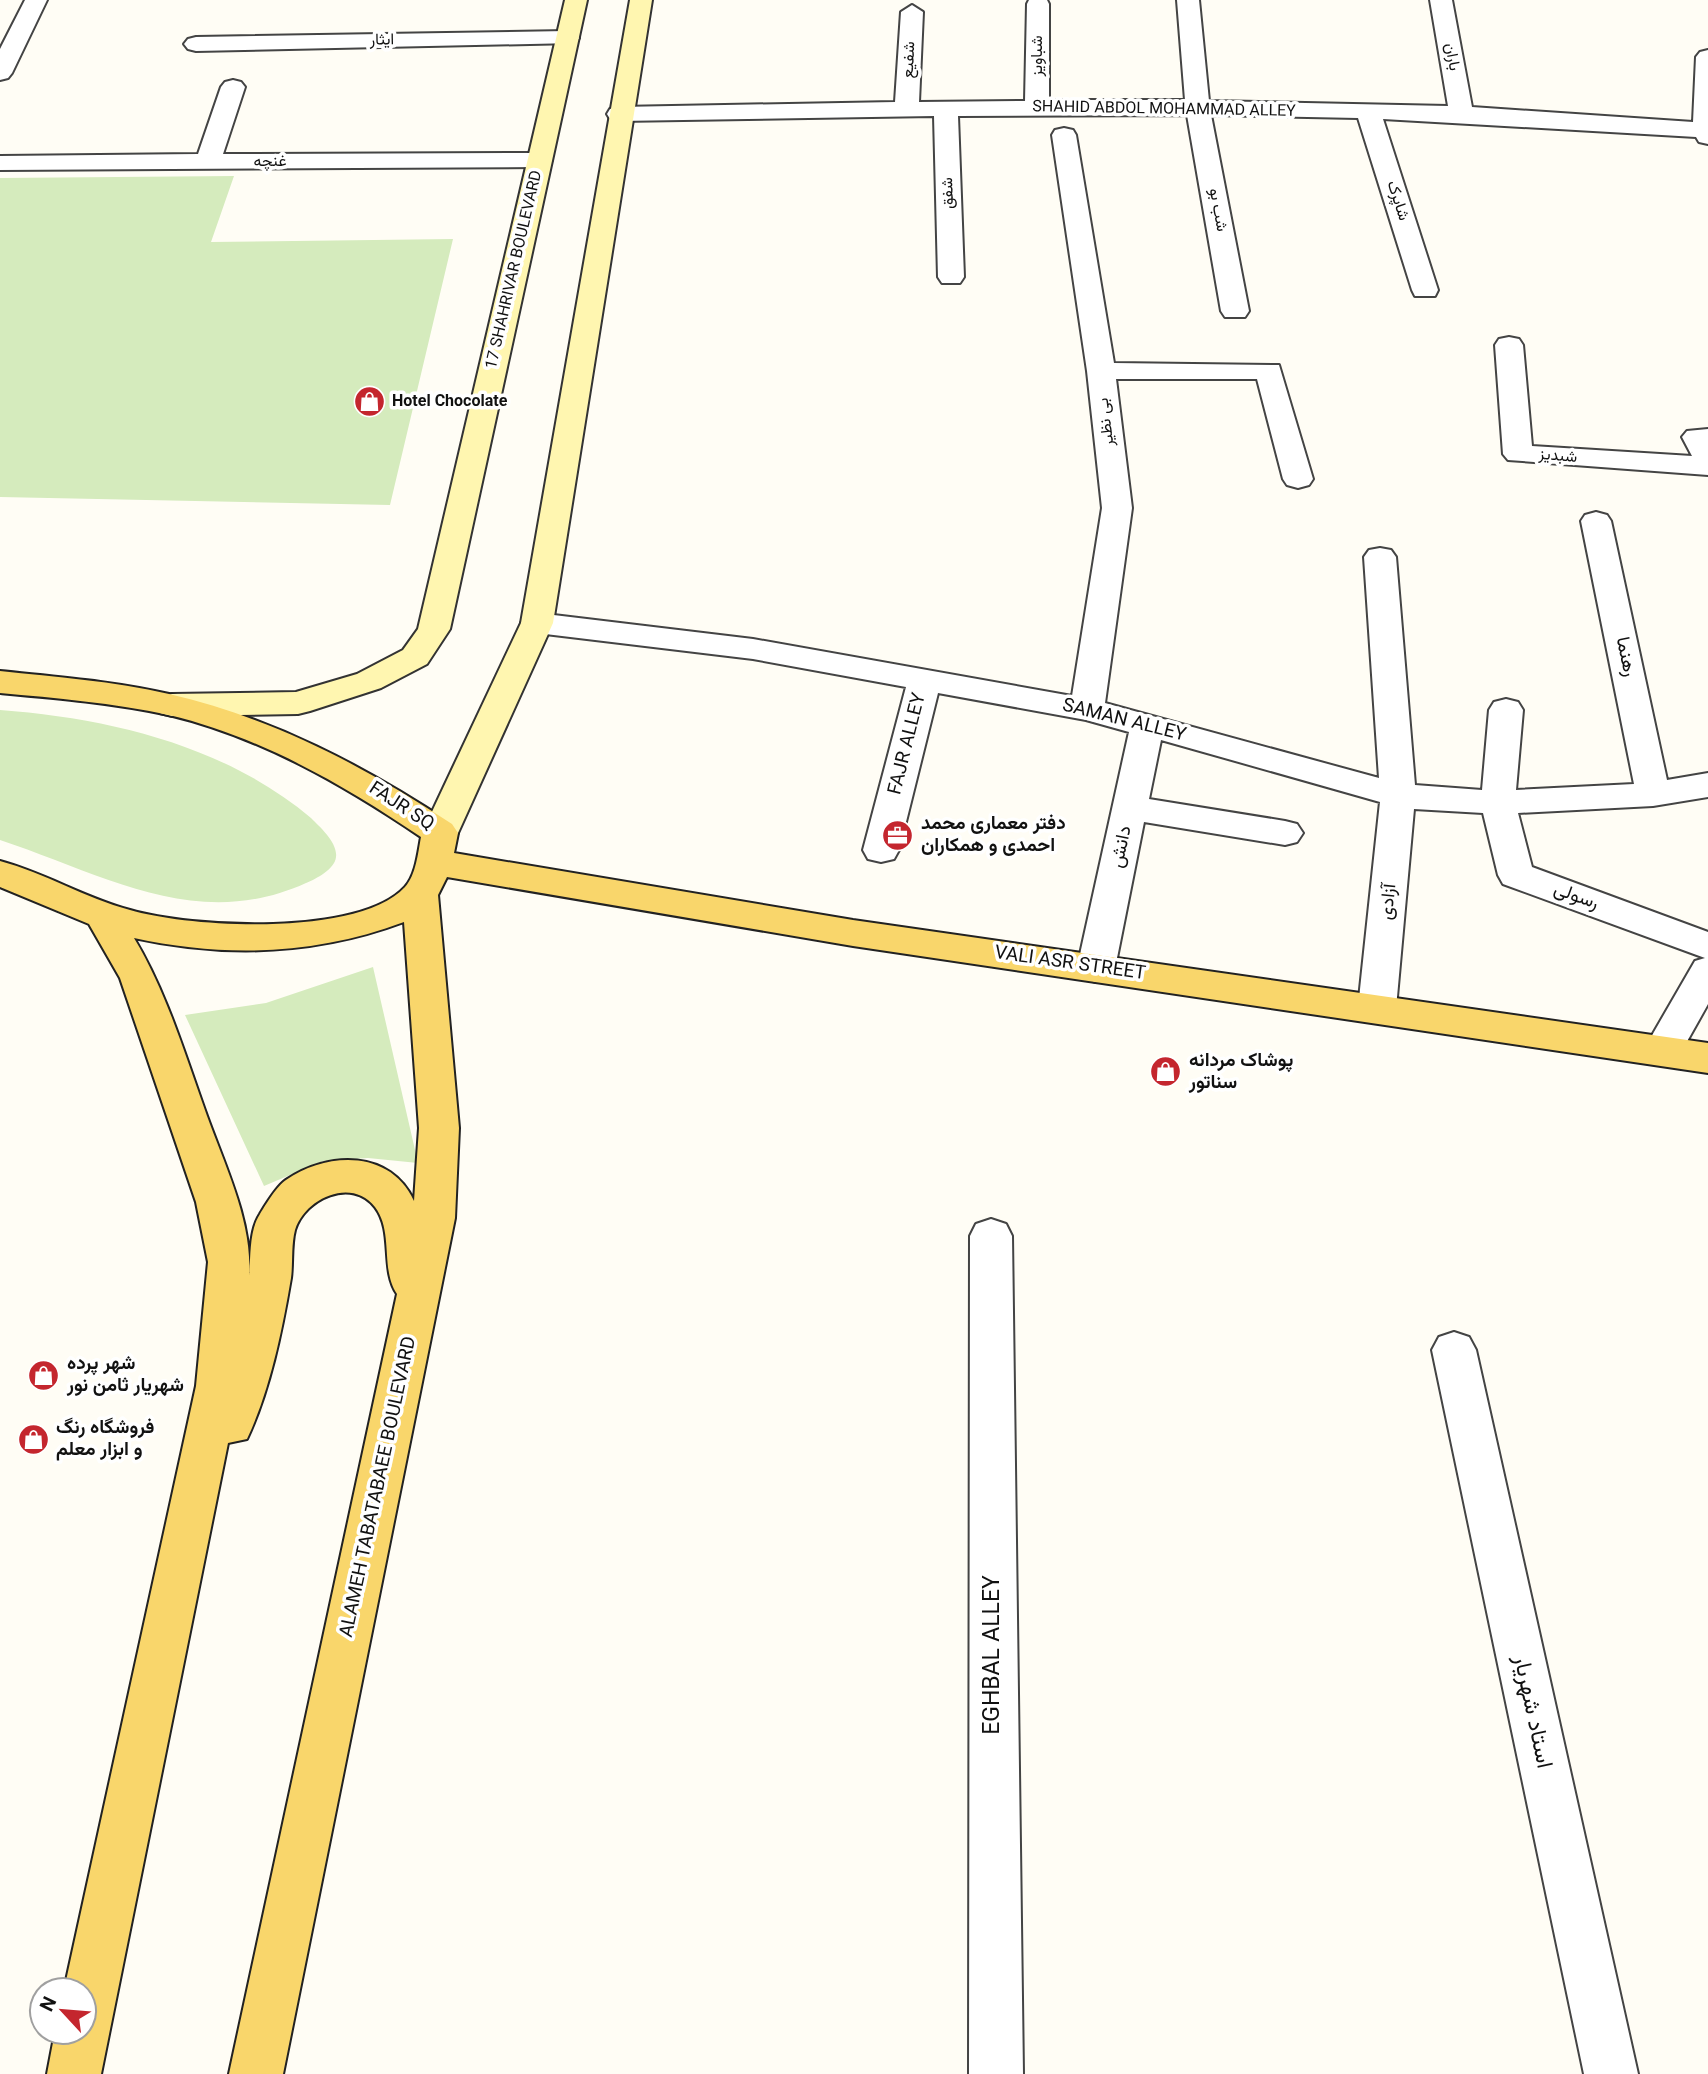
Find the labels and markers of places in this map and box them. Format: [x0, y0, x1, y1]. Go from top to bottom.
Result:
shop icon: Hotel Chocolate [352, 385, 386, 419]
place label: Hotel Chocolate [392, 390, 508, 415]
place label: دفتر معماری محمد احمدی و همکاران [921, 810, 1066, 861]
office icon: دفتر معماری محمد احمدی و همکاران [881, 818, 915, 852]
place label: پوشاک مردانه سناتور [1188, 1047, 1293, 1098]
shop icon: پوشاک مردانه سناتور [1149, 1055, 1183, 1089]
place label: شهر پرده شهریار ثامن نور [66, 1350, 184, 1401]
shop icon: شهر پرده شهریار ثامن نور [27, 1358, 61, 1392]
place label: فروشگاه رنگ و ابزار معلم [56, 1414, 154, 1465]
shop icon: فروشگاه رنگ و ابزار معلم [16, 1422, 50, 1456]

